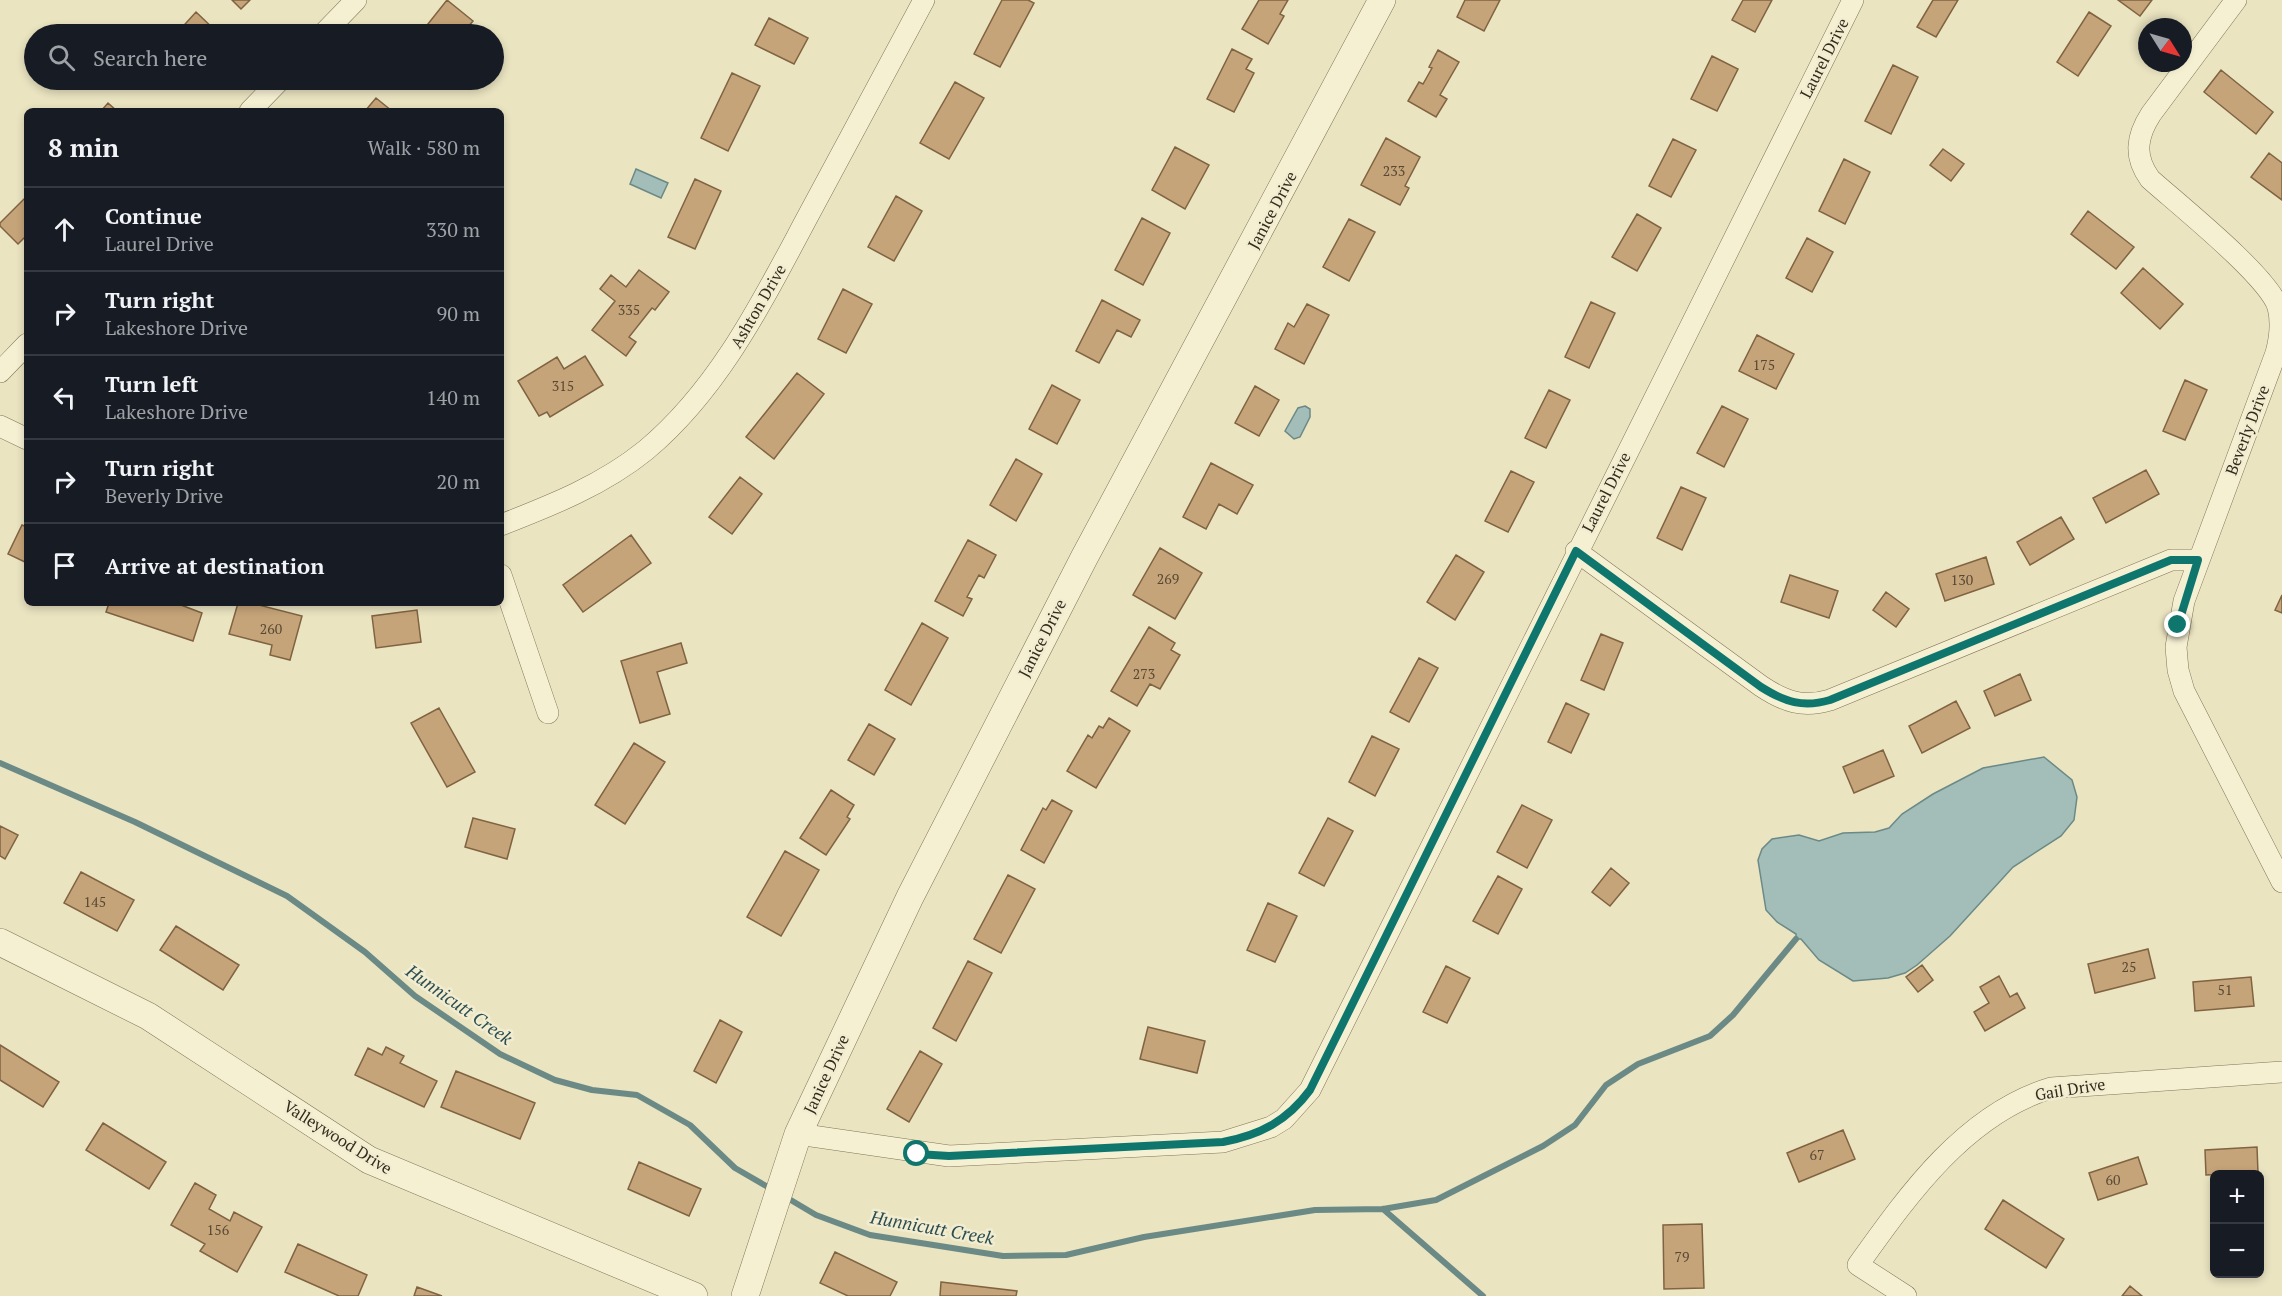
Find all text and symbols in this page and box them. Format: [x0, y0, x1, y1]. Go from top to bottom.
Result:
street label: Laurel Drive [1794, 14, 1854, 102]
north arrow [2138, 18, 2192, 72]
search box [24, 24, 504, 90]
icon: search [45, 41, 78, 74]
text: Search here [93, 43, 207, 72]
text: 8 min [48, 130, 119, 164]
text: Walk · 580 m [368, 134, 480, 161]
house number: 233 [1383, 161, 1405, 180]
street label: Janice Drive [1242, 167, 1302, 253]
text: Continue [105, 201, 202, 230]
icon: ahead [48, 213, 81, 246]
text: 330 m [426, 216, 480, 243]
text: Laurel Drive [105, 230, 214, 257]
street label: Ashton Drive [725, 260, 791, 352]
text: Turn right [105, 285, 214, 314]
icon: right [48, 297, 81, 330]
text: 90 m [437, 300, 480, 327]
house number: 335 [618, 300, 640, 319]
text: Lakeshore Drive [105, 314, 248, 341]
house number: 175 [1753, 355, 1775, 374]
text: Turn left [105, 369, 198, 398]
house number: 315 [552, 376, 574, 395]
icon: left [48, 381, 81, 414]
street label: Beverly Drive [2220, 382, 2274, 478]
text: 140 m [426, 384, 480, 411]
text: Lakeshore Drive [105, 398, 248, 425]
street label: Laurel Drive [1576, 448, 1636, 536]
text: Turn right [105, 453, 214, 482]
icon: right [48, 465, 81, 498]
text: 20 m [437, 468, 480, 495]
text: Beverly Drive [105, 482, 223, 509]
icon: arrive [48, 549, 81, 582]
text: Arrive at destination [105, 551, 324, 580]
house number: 269 [1157, 569, 1179, 588]
house number: 130 [1951, 570, 1973, 589]
street label: Janice Drive [1013, 595, 1071, 681]
route end [2164, 611, 2190, 637]
house number: 260 [260, 619, 282, 638]
house number: 273 [1133, 664, 1155, 683]
house number: 145 [84, 892, 106, 911]
house number: 25 [2122, 957, 2136, 976]
water label: Hunnicutt Creek [401, 958, 518, 1050]
house number: 51 [2218, 980, 2232, 999]
street label: Janice Drive [798, 1031, 854, 1117]
street label: Gail Drive [2033, 1073, 2107, 1105]
street label: Valleywood Drive [280, 1095, 396, 1179]
route start [903, 1140, 929, 1166]
house number: 67 [1810, 1145, 1824, 1164]
house number: 60 [2106, 1170, 2120, 1189]
map controls [2210, 1170, 2264, 1278]
button: + [2210, 1170, 2264, 1224]
water label: Hunnicutt Creek [868, 1204, 996, 1250]
house number: 156 [207, 1220, 230, 1239]
button: − [2210, 1224, 2264, 1278]
house number: 79 [1675, 1247, 1689, 1266]

